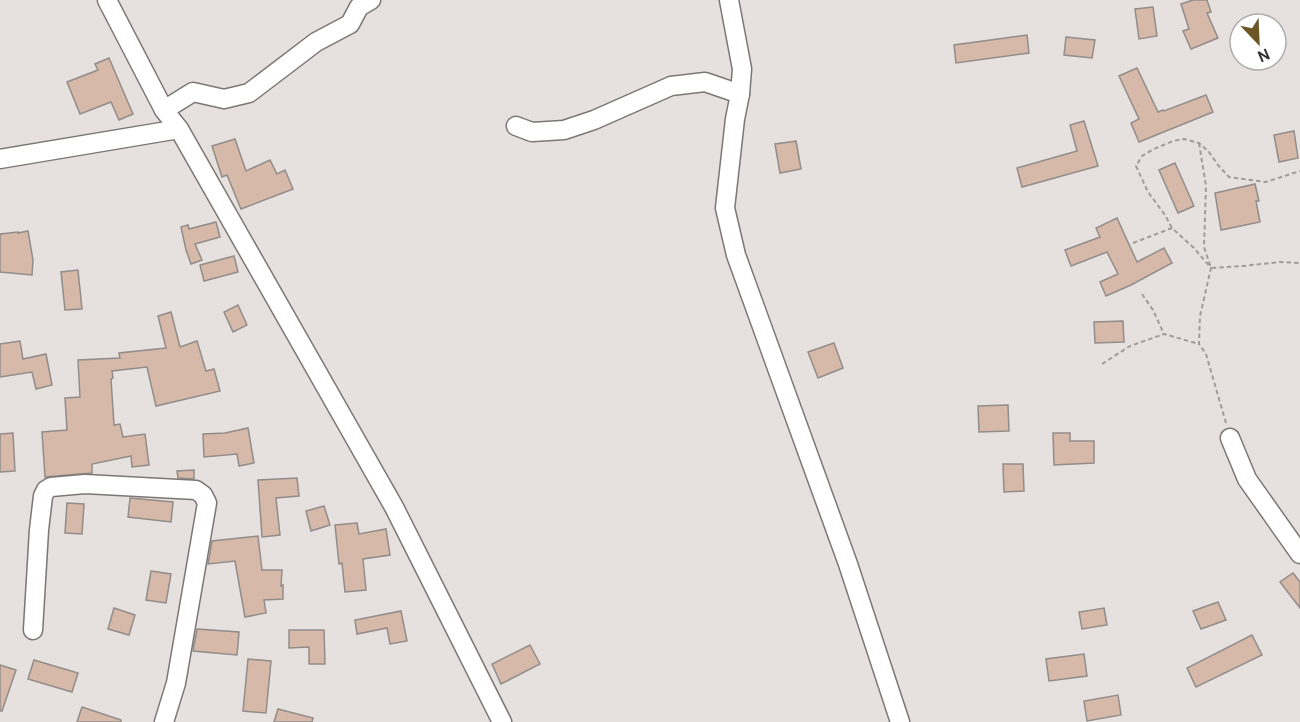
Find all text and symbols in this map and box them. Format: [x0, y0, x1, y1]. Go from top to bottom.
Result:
north arrow [1228, 12, 1288, 72]
text: N [1255, 44, 1273, 66]

